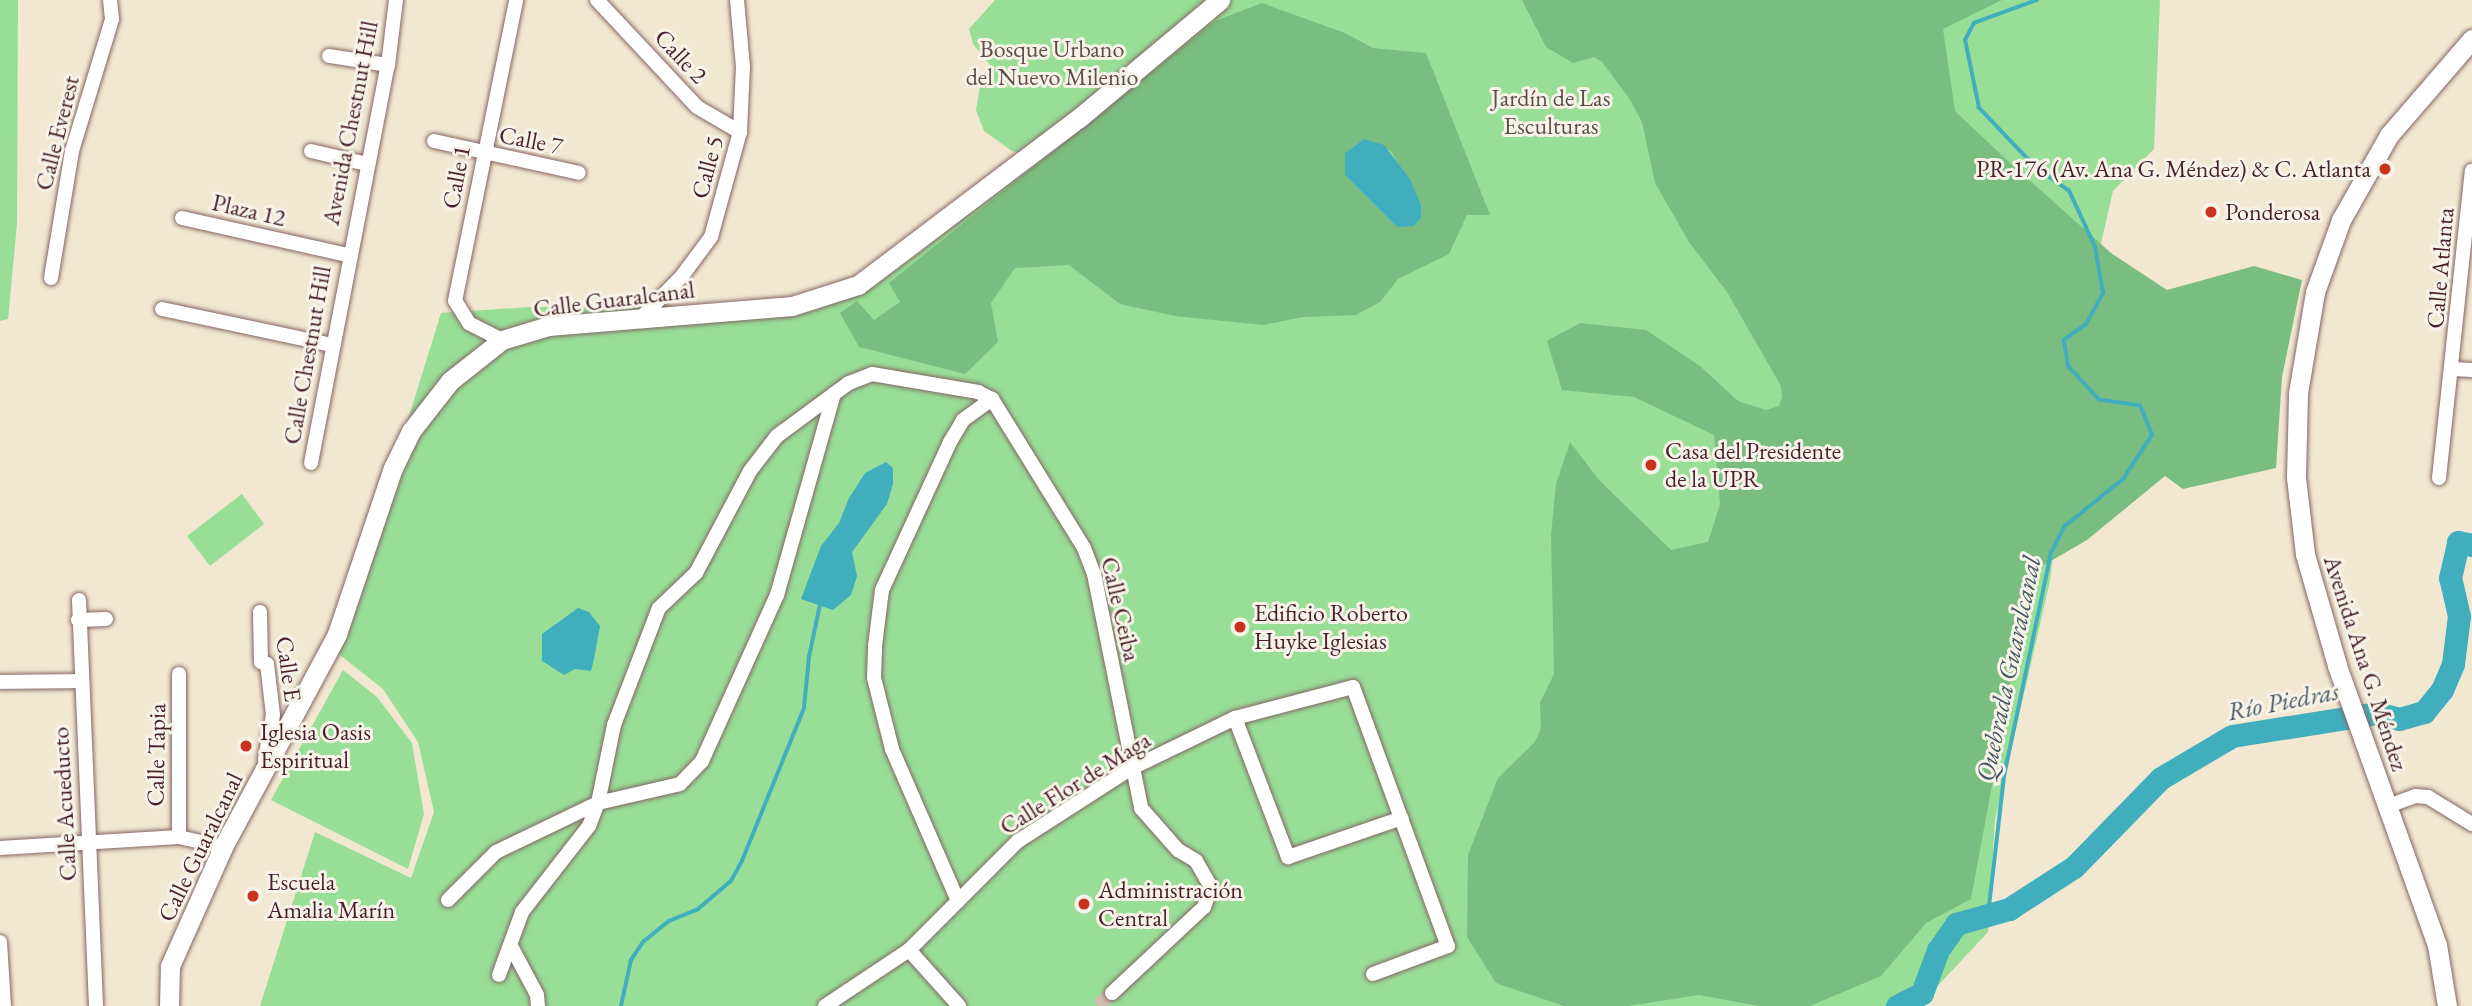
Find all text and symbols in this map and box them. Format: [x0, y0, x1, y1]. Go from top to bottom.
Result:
street label: Avenida Chestnut Hill [316, 18, 384, 228]
street label: Calle 2 [649, 23, 713, 89]
park label: Bosque Urbano del Nuevo Milenio [966, 35, 1138, 91]
street label: Calle Everest [29, 73, 85, 193]
park label: Jardín de Las Esculturas [1492, 84, 1610, 140]
street label: Calle 7 [497, 120, 565, 160]
street label: Calle 5 [685, 132, 729, 202]
street label: Calle 1 [436, 143, 476, 211]
place label: PR-176 (Av. Ana G. Méndez) & C. Atlanta [1976, 155, 2371, 183]
marker: PR-176 (Av. Ana G. Méndez) & C. Atlanta [2377, 161, 2393, 177]
street label: Plaza 12 [209, 188, 289, 232]
place label: Ponderosa [2225, 198, 2320, 226]
marker: Ponderosa [2203, 204, 2219, 220]
street label: Calle Atlanta [2420, 206, 2460, 330]
street label: Calle Chestnut Hill [277, 263, 337, 447]
street label: Calle Guaralcanal [532, 275, 696, 323]
place label: Casa del Presidente de la UPR [1665, 437, 1841, 493]
marker: Casa del Presidente de la UPR [1643, 457, 1659, 473]
street label: Avenida Ana G. Méndez [2318, 552, 2414, 774]
street label: Calle Ceiba [1095, 554, 1147, 664]
water label: Quebrada Guaralcanal [1970, 554, 2048, 784]
place label: Edificio Roberto Huyke Iglesias [1254, 599, 1408, 655]
marker: Edificio Roberto Huyke Iglesias [1232, 619, 1248, 635]
street label: Calle E [270, 634, 308, 704]
water label: Río Piedras [2225, 676, 2341, 728]
street label: Calle Tapia [141, 703, 171, 807]
place label: Iglesia Oasis Espiritual [260, 718, 371, 774]
street label: Calle Flor de Maga [994, 725, 1156, 841]
street label: Calle Acueducto [46, 726, 82, 882]
marker: Iglesia Oasis Espiritual [238, 738, 254, 754]
street label: Calle Guaralcanal [151, 768, 249, 926]
place label: Escuela Amalia Marín [267, 868, 395, 924]
place label: Administración Central [1098, 876, 1243, 932]
marker: Escuela Amalia Marín [245, 888, 261, 904]
marker: Administración Central [1076, 896, 1092, 912]

